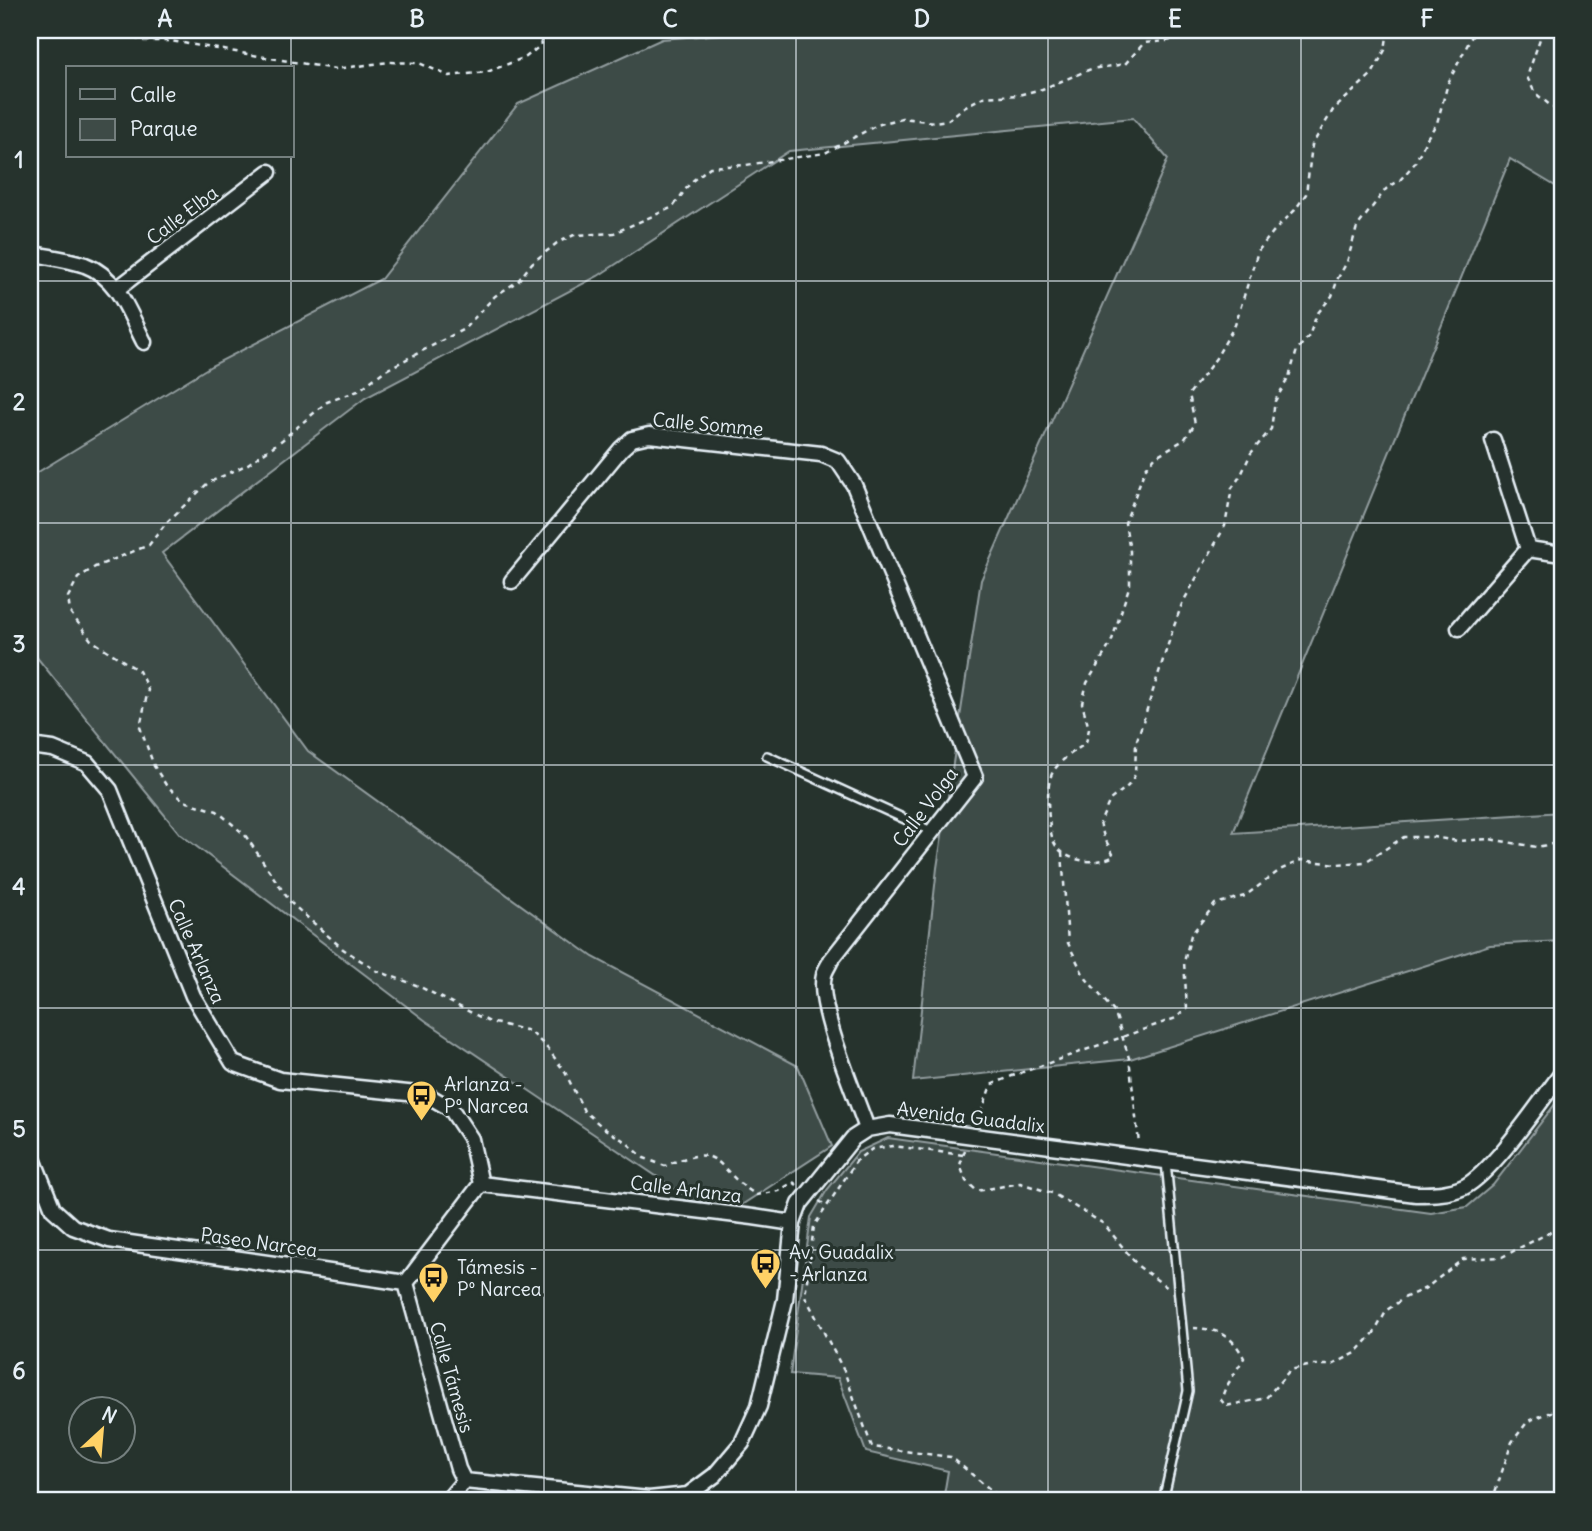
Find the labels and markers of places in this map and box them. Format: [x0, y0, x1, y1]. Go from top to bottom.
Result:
place label: Arlanza - Pº Narcea [444, 1072, 529, 1118]
bus stop icon: Arlanza - Pº Narcea [404, 1078, 438, 1122]
place label: Av. Guadalix - Arlanza [789, 1240, 894, 1286]
bus stop icon: Av. Guadalix - Arlanza [749, 1246, 783, 1290]
place label: Támesis - Pº Narcea [457, 1255, 542, 1301]
bus stop icon: Támesis - Pº Narcea [417, 1261, 451, 1305]

